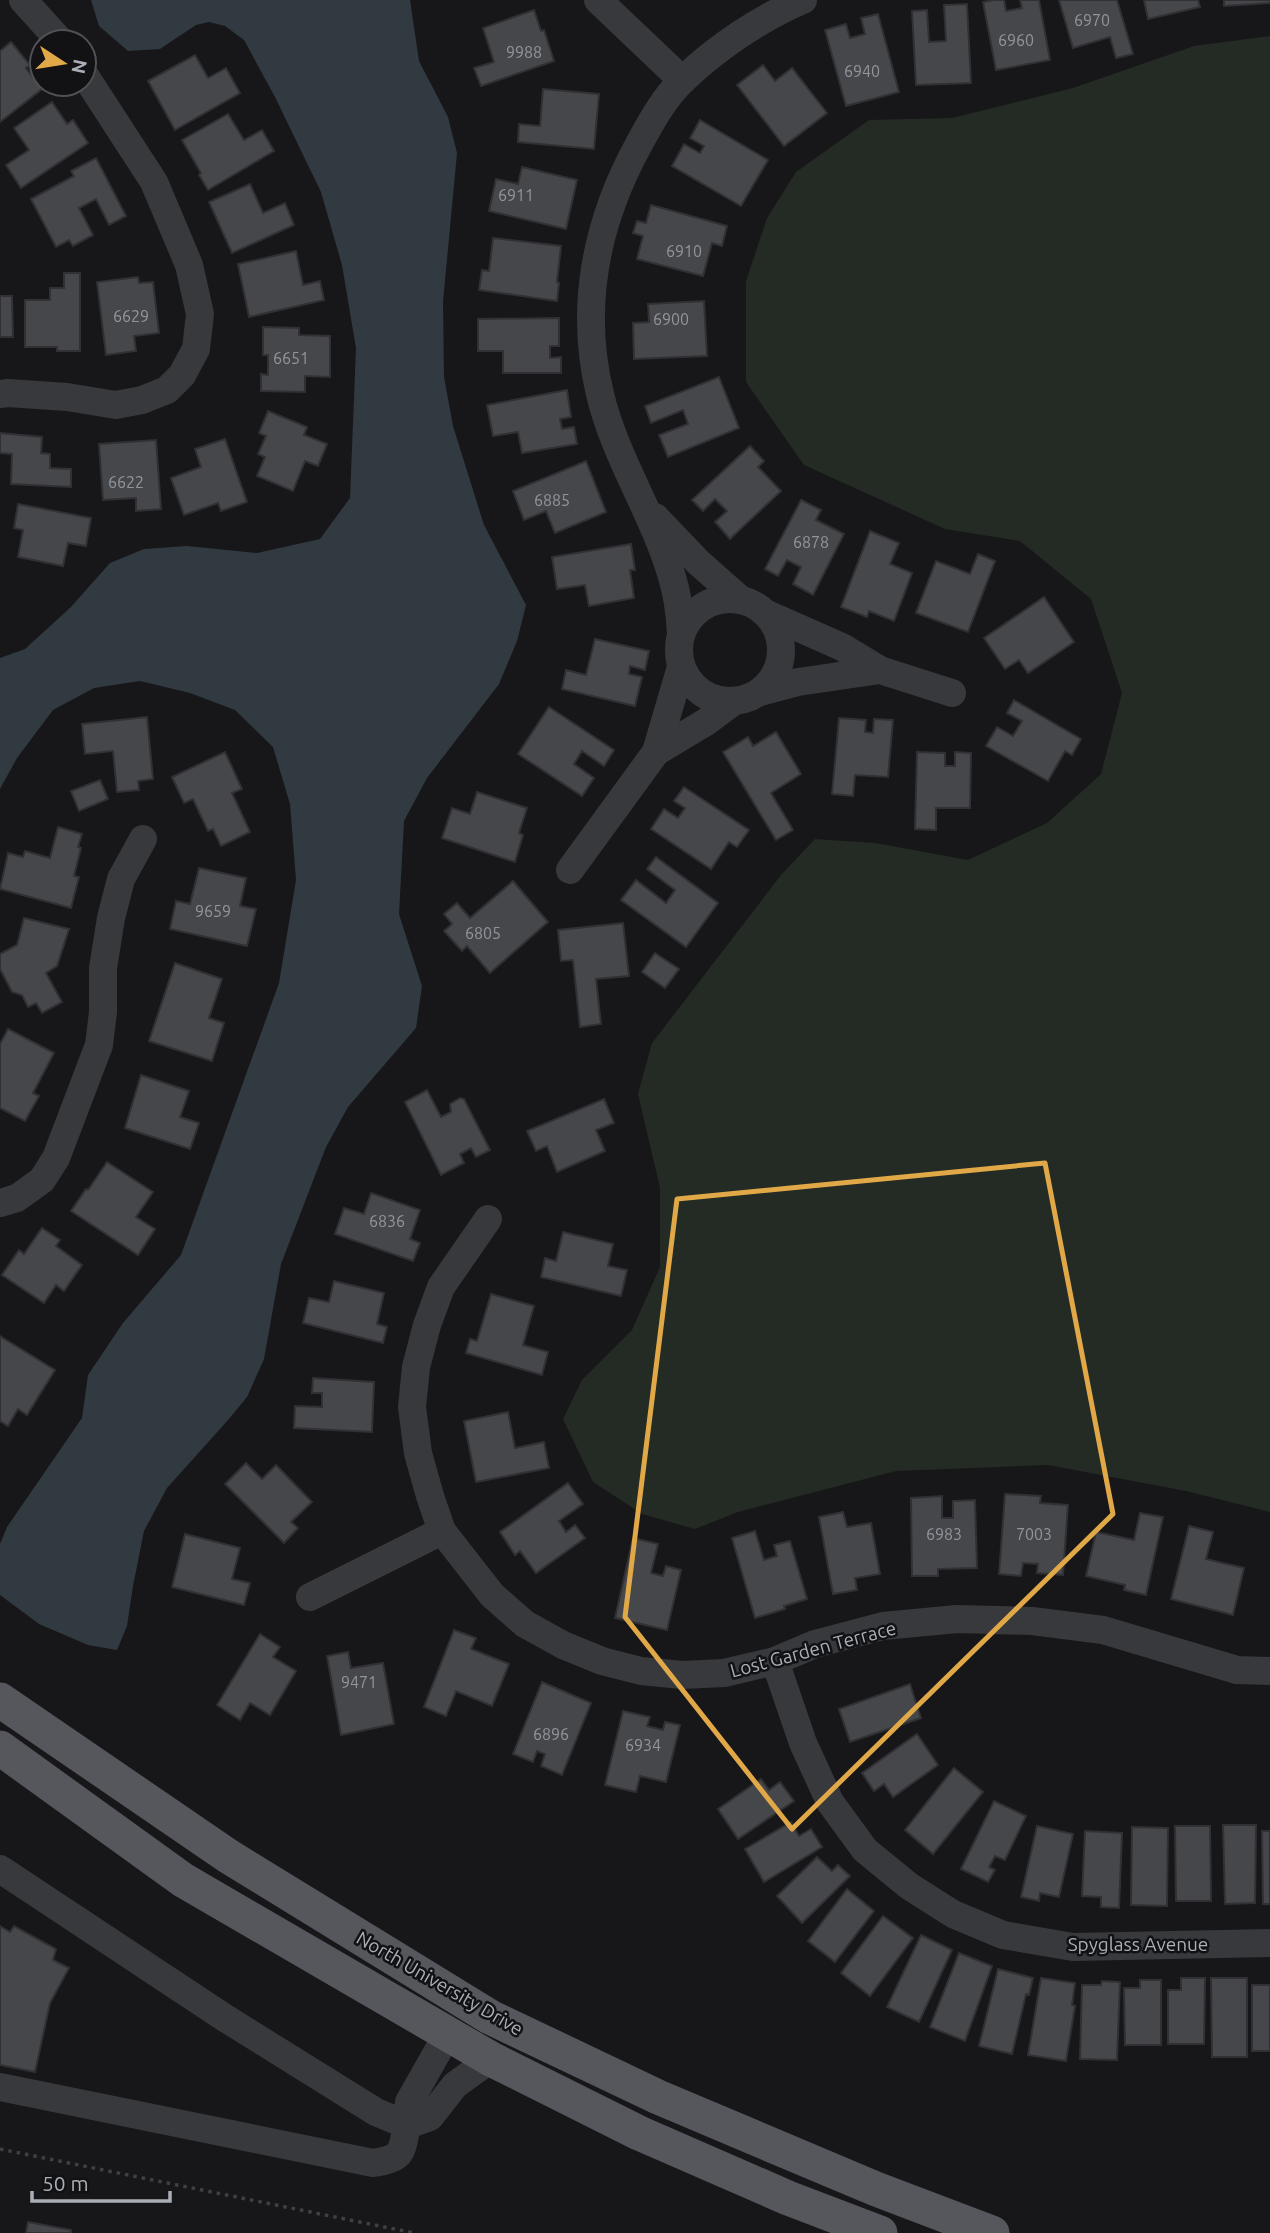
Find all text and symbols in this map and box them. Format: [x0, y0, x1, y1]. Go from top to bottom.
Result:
house number: 6970 [1074, 11, 1110, 29]
north arrow [28, 28, 98, 98]
house number: 6960 [998, 31, 1034, 49]
house number: 9988 [506, 43, 542, 61]
text: N [67, 57, 92, 76]
house number: 6940 [844, 62, 880, 80]
house number: 6911 [498, 186, 534, 204]
house number: 6910 [666, 242, 702, 260]
house number: 6629 [113, 307, 149, 325]
house number: 6900 [653, 310, 689, 328]
house number: 6651 [273, 349, 309, 367]
house number: 6622 [108, 473, 144, 491]
house number: 6885 [534, 491, 570, 509]
house number: 6878 [793, 533, 829, 551]
house number: 9659 [195, 902, 231, 920]
house number: 6805 [465, 924, 501, 942]
house number: 6836 [369, 1212, 405, 1230]
house number: 6983 [926, 1525, 962, 1543]
house number: 7003 [1016, 1525, 1052, 1543]
street label: Lost Garden Terrace [728, 1616, 898, 1682]
house number: 9471 [341, 1673, 377, 1691]
house number: 6896 [533, 1725, 569, 1743]
house number: 6934 [625, 1736, 661, 1754]
street label: North University Drive [353, 1926, 527, 2040]
street label: Spyglass Avenue [1068, 1933, 1208, 1955]
scale bar [32, 2160, 170, 2204]
text: 50 m [42, 2171, 89, 2195]

